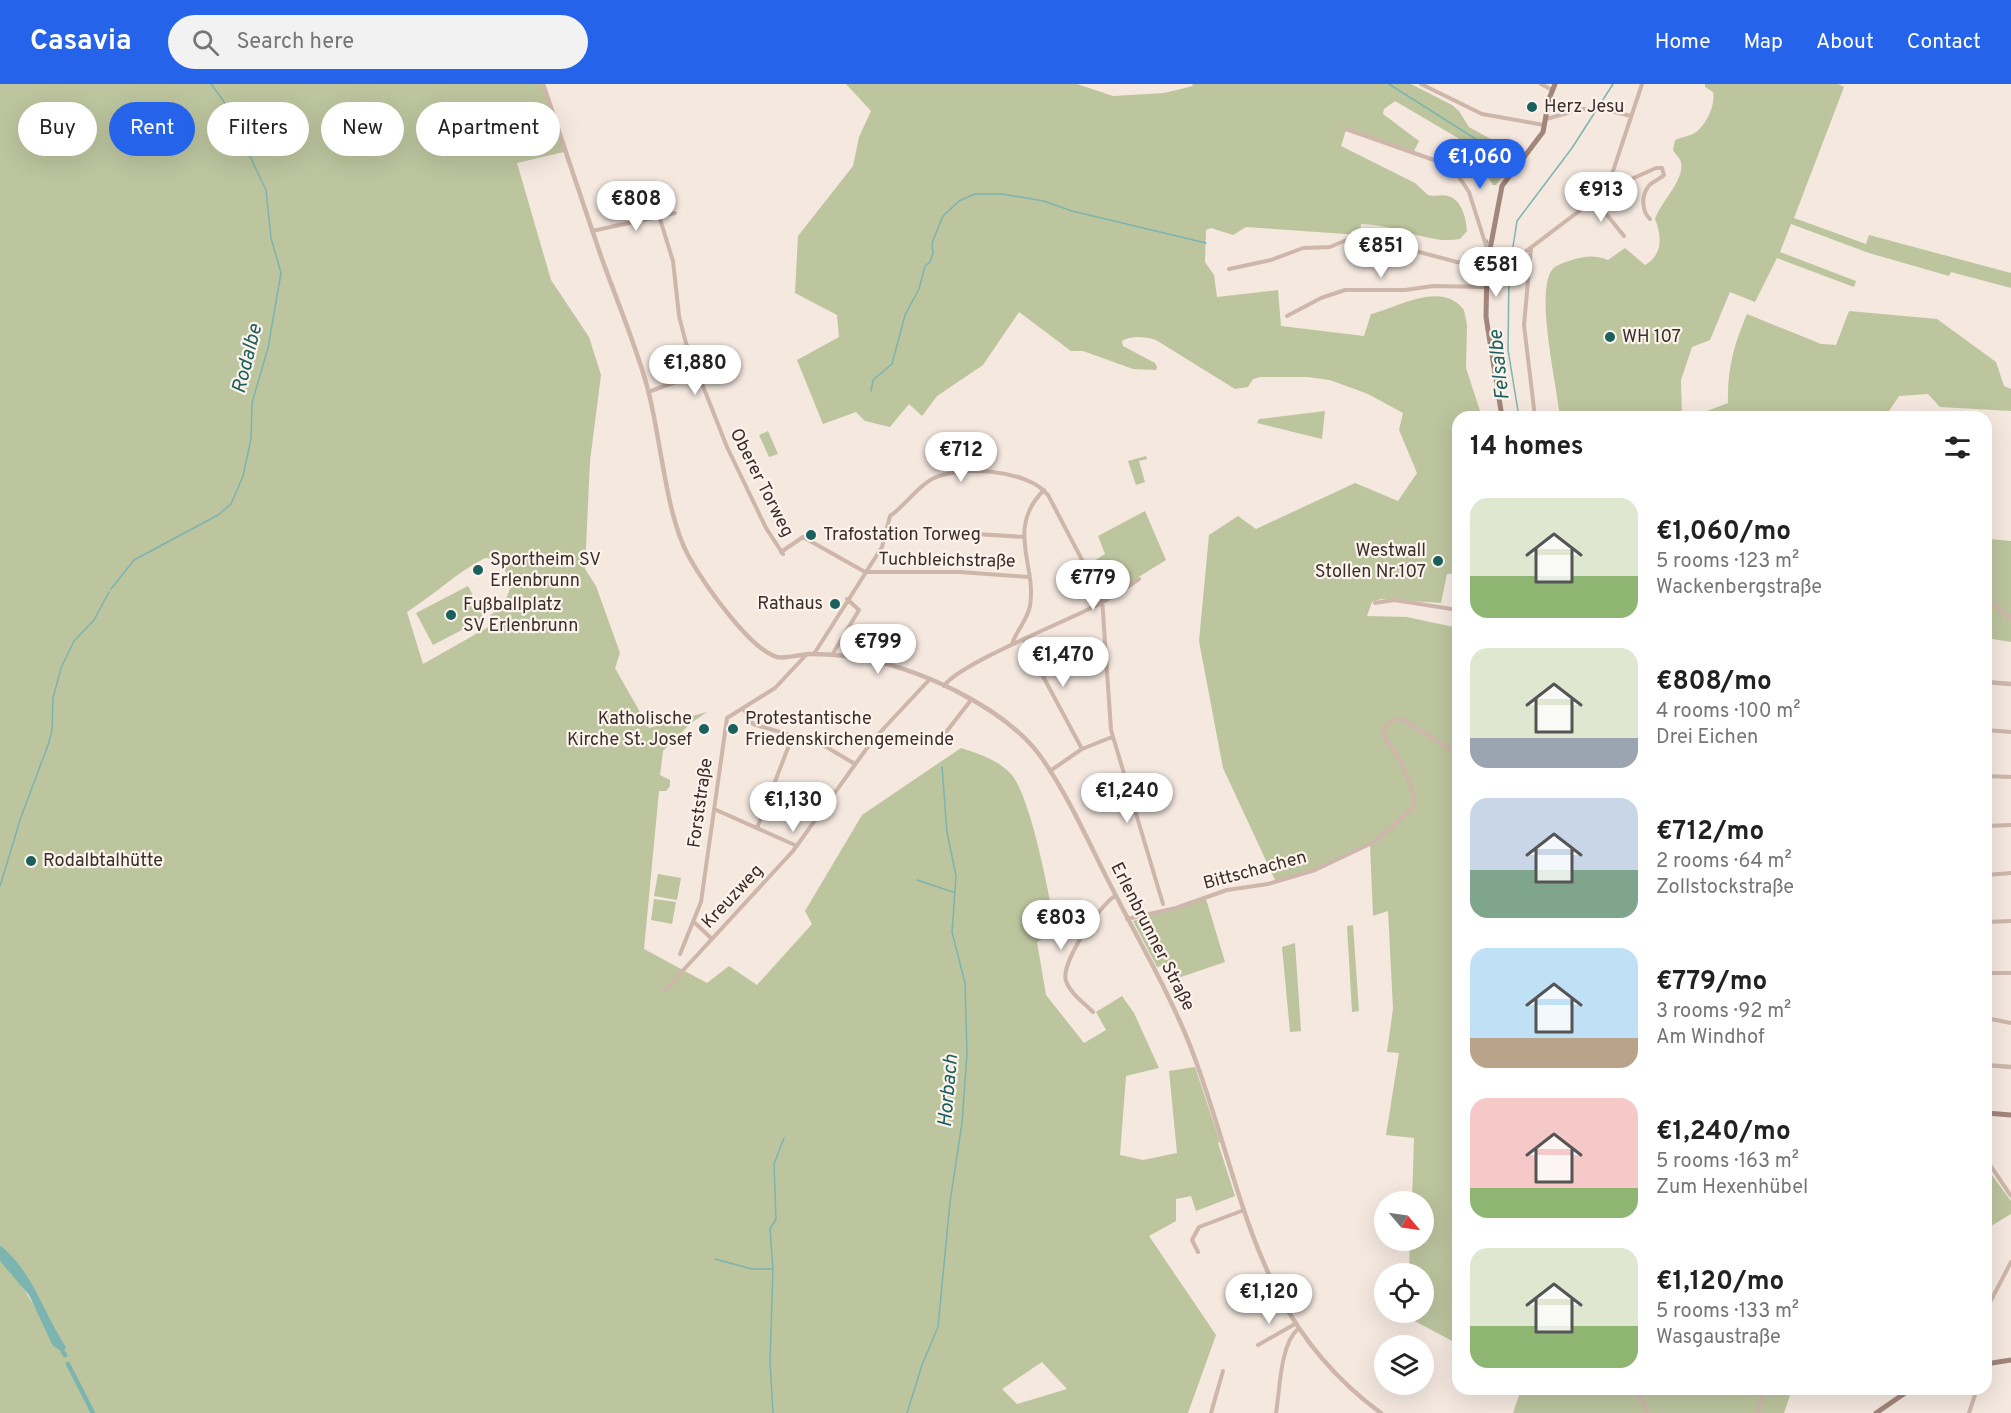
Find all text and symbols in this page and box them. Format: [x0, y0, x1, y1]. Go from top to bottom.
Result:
search box [168, 15, 588, 69]
text: Casavia [30, 24, 132, 60]
icon: search [189, 26, 222, 59]
text: Search here [237, 29, 354, 56]
text: Home [1655, 29, 1711, 56]
text: Map [1744, 29, 1783, 56]
text: About [1816, 29, 1874, 56]
text: Contact [1907, 29, 1981, 56]
place label: Herz Jesu [1544, 96, 1624, 119]
marker: Herz Jesu [1525, 100, 1539, 114]
chip: Buy [18, 102, 97, 156]
chip: Rent [109, 102, 195, 156]
chip: Filters [207, 102, 309, 156]
chip: New [321, 102, 404, 156]
chip: Apartment [416, 102, 560, 156]
pin: €1,060 [1431, 139, 1529, 190]
text: €1,060 [1448, 145, 1512, 171]
pin: €913 [1565, 172, 1637, 223]
text: €913 [1579, 178, 1623, 204]
pin: €808 [600, 181, 672, 232]
text: €808 [611, 187, 661, 213]
pin: €851 [1345, 228, 1417, 279]
text: €851 [1358, 234, 1404, 260]
pin: €581 [1460, 247, 1532, 298]
text: €581 [1473, 253, 1519, 279]
water label: Rodalbe [227, 321, 269, 396]
place label: WH 107 [1622, 326, 1681, 349]
water label: Felsalbe [1483, 328, 1517, 401]
marker: WH 107 [1603, 330, 1617, 344]
pin: €1,880 [646, 345, 744, 396]
text: €1,880 [663, 351, 727, 377]
street label: Oberer Torweg [724, 425, 798, 541]
text: 14 homes [1470, 431, 1584, 464]
icon: filters [1941, 431, 1974, 464]
pin: €712 [925, 432, 997, 483]
text: €712 [939, 438, 983, 464]
text: €1,060/mo [1656, 516, 1791, 549]
icon: home [1518, 522, 1590, 594]
place label: Trafostation Torweg [823, 524, 981, 547]
marker: Trafostation Torweg [804, 528, 818, 542]
place label: Westwall Stollen Nr.107 [1315, 540, 1426, 584]
street label: Tuchbleichstraße [878, 548, 1016, 574]
place label: Sportheim SV Erlenbrunn [490, 549, 601, 593]
text: 5 rooms · 123 m² [1656, 549, 1799, 575]
marker: Westwall Stollen Nr.107 [1431, 554, 1445, 568]
pin: €779 [1057, 560, 1129, 611]
marker: Sportheim SV Erlenbrunn [471, 563, 485, 577]
text: €779 [1070, 566, 1116, 592]
text: Wackenbergstraße [1656, 575, 1822, 601]
place label: Rathaus [757, 593, 823, 616]
place label: Fußballplatz SV Erlenbrunn [463, 594, 578, 638]
marker: Rathaus [828, 597, 842, 611]
marker: Fußballplatz SV Erlenbrunn [444, 608, 458, 622]
pin: €799 [842, 624, 914, 675]
text: €799 [854, 630, 902, 656]
pin: €1,470 [1014, 637, 1112, 688]
text: €1,470 [1032, 643, 1094, 669]
text: €808/mo [1656, 666, 1772, 699]
icon: home [1518, 672, 1590, 744]
text: 4 rooms · 100 m² [1656, 699, 1801, 725]
place label: Katholische Kirche St. Josef [567, 708, 692, 752]
place label: Protestantische Friedenskirchengemeinde [745, 708, 954, 752]
marker: Katholische Kirche St. Josef [697, 722, 711, 736]
marker: Protestantische Friedenskirchengemeinde [726, 722, 740, 736]
text: Drei Eichen [1656, 725, 1758, 751]
street label: Forststraße [683, 757, 719, 849]
pin: €1,240 [1078, 773, 1176, 824]
text: €1,240 [1095, 779, 1159, 805]
pin: €1,130 [744, 782, 842, 833]
text: €1,130 [764, 788, 822, 814]
text: €712/mo [1656, 816, 1764, 849]
icon: home [1518, 822, 1590, 894]
street label: Bittschachen [1201, 846, 1309, 896]
text: 2 rooms · 64 m² [1656, 849, 1792, 875]
place label: Rodalbtalhütte [43, 850, 163, 873]
marker: Rodalbtalhütte [24, 854, 38, 868]
street label: Erlenbrunner Straße [1105, 859, 1199, 1015]
street label: Kreuzweg [697, 860, 769, 934]
text: Zollstockstraße [1656, 875, 1794, 901]
pin: €803 [1025, 900, 1097, 951]
text: €803 [1036, 906, 1086, 932]
text: €779/mo [1656, 966, 1767, 999]
icon: home [1518, 972, 1590, 1044]
text: 3 rooms · 92 m² [1656, 999, 1791, 1025]
text: Am Windhof [1656, 1025, 1765, 1051]
water label: Horbach [933, 1053, 965, 1129]
text: €1,240/mo [1656, 1116, 1791, 1149]
icon: home [1518, 1122, 1590, 1194]
text: 5 rooms · 163 m² [1656, 1149, 1799, 1175]
text: Zum Hexenhübel [1656, 1175, 1808, 1201]
north arrow [1374, 1191, 1434, 1251]
map controls [1374, 1191, 1434, 1395]
button: locate [1374, 1263, 1434, 1323]
text: €1,120/mo [1656, 1266, 1784, 1299]
icon: home [1518, 1272, 1590, 1344]
pin: €1,120 [1220, 1274, 1318, 1325]
text: €1,120 [1239, 1280, 1299, 1306]
text: 5 rooms · 133 m² [1656, 1299, 1799, 1325]
text: Wasgaustraße [1656, 1325, 1781, 1351]
button: layers [1374, 1335, 1434, 1395]

